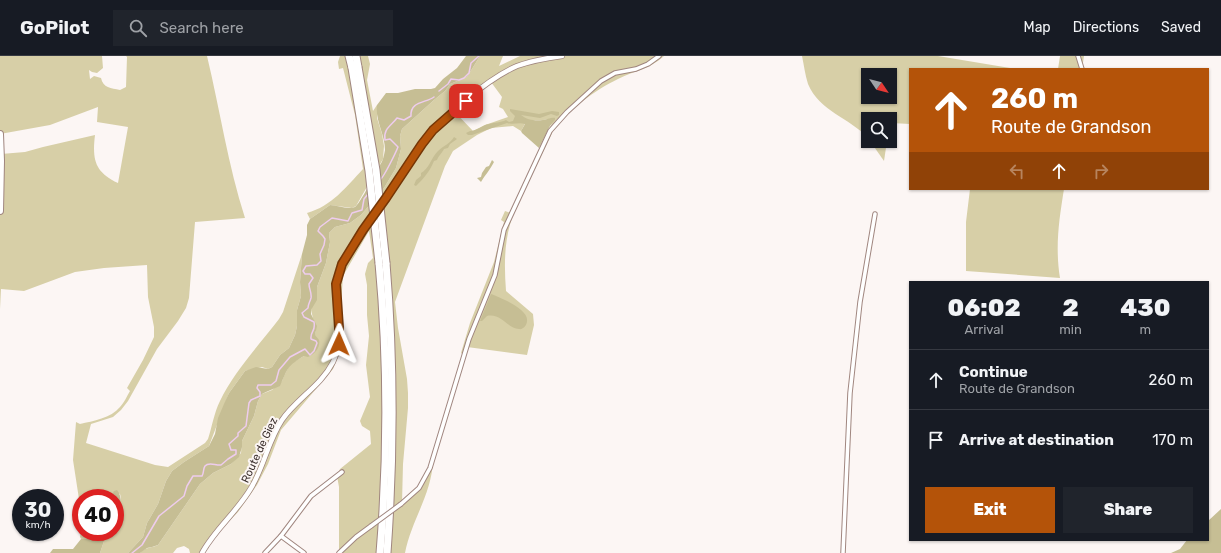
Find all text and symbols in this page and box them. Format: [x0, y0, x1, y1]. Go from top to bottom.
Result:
search box [113, 10, 393, 46]
text: GoPilot [20, 16, 89, 39]
icon: search [127, 17, 149, 39]
text: Search here [159, 19, 244, 37]
text: Map [1024, 19, 1051, 36]
text: Directions [1073, 19, 1139, 36]
text: Saved [1161, 19, 1201, 36]
north arrow [861, 68, 897, 104]
map controls [861, 68, 897, 148]
text: 260 m [991, 82, 1078, 115]
pin [449, 84, 483, 118]
icon: ahead [925, 84, 977, 136]
icon: arrive [455, 90, 477, 112]
button: search [861, 112, 897, 148]
text: Route de Grandson [991, 116, 1152, 138]
icon: left [1006, 160, 1028, 182]
icon: ahead [1048, 160, 1070, 182]
icon: right [1090, 160, 1112, 182]
text: 06:02 [947, 294, 1021, 322]
text: 2 [1062, 294, 1079, 322]
text: 430 [1120, 294, 1171, 322]
text: Arrival [965, 322, 1004, 337]
text: min [1059, 322, 1082, 337]
text: m [1140, 322, 1151, 337]
position arrow [318, 323, 360, 365]
text: Continue [959, 363, 1028, 381]
icon: ahead [925, 369, 947, 391]
text: 260 m [1149, 371, 1193, 389]
text: Route de Grandson [959, 381, 1075, 396]
street label: Route de Giez [239, 415, 280, 485]
icon: arrive [925, 429, 947, 451]
text: Arrive at destination [959, 431, 1114, 449]
text: 170 m [1152, 431, 1193, 449]
button: Exit [925, 487, 1055, 533]
button: Share [1063, 487, 1193, 533]
speed limit sign: 40 [72, 489, 124, 541]
text: 30 [25, 498, 51, 522]
text: km/h [26, 519, 50, 531]

